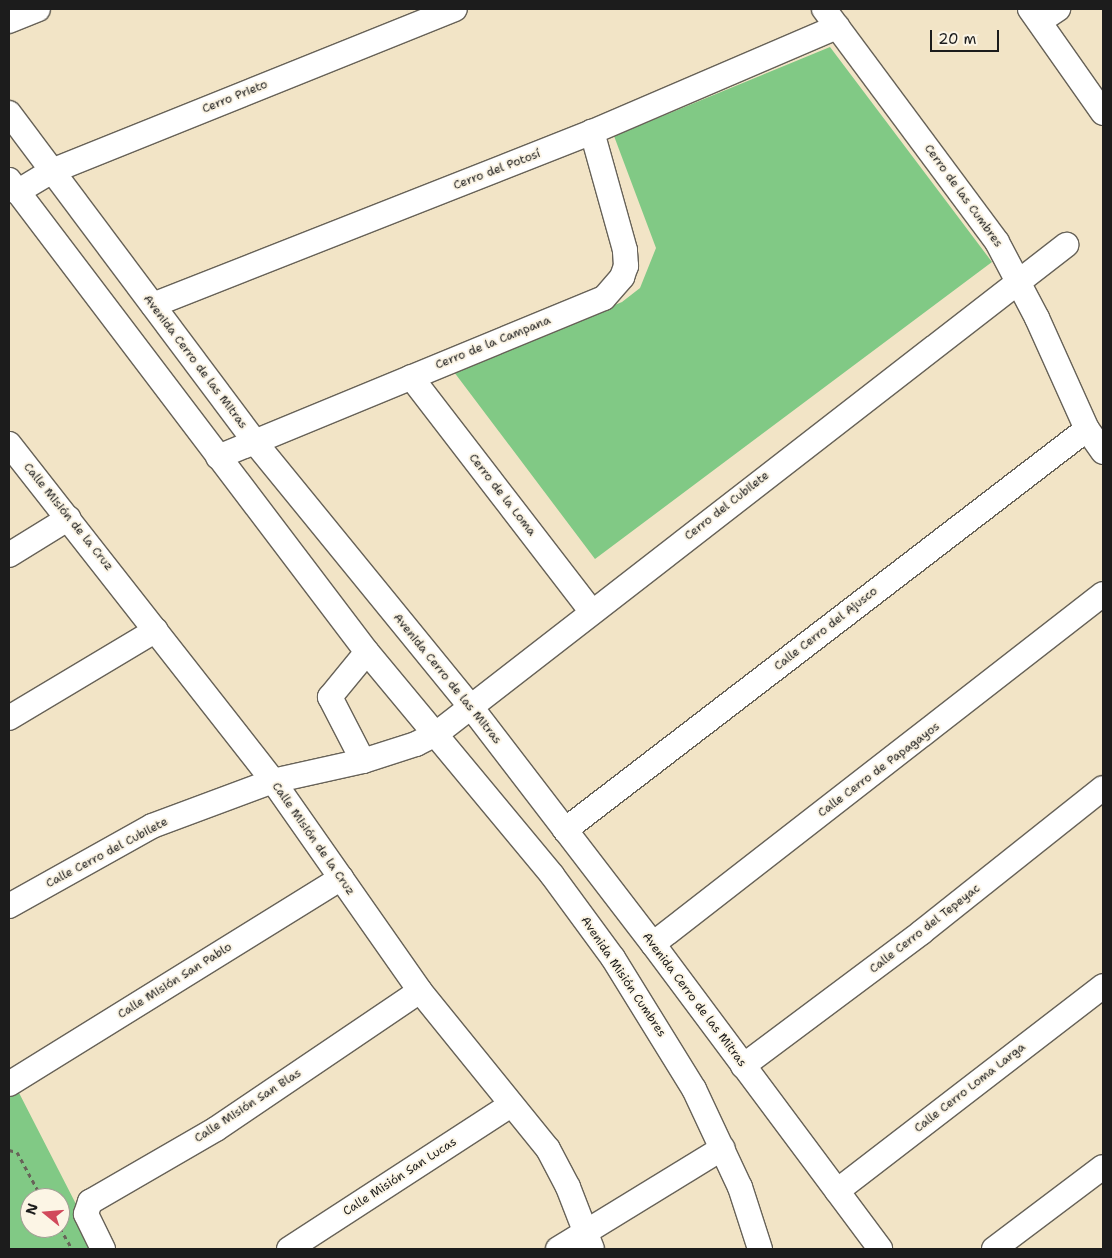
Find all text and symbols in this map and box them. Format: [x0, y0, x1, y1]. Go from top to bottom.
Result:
scale bar [932, 20, 1001, 52]
text: 20 m [938, 29, 977, 49]
street label: Cerro Prieto [200, 77, 270, 117]
street label: Cerro de las Cumbres [921, 142, 1005, 250]
street label: Cerro del Potosí [451, 147, 543, 193]
street label: Avenida Cerro de las Mitras [140, 292, 250, 432]
street label: Cerro de la Campana [433, 313, 553, 373]
street label: Cerro de la Loma [465, 451, 539, 539]
street label: Calle Misión de la Cruz [20, 460, 116, 574]
street label: Cerro del Cubilete [682, 469, 772, 543]
street label: Calle Cerro del Ajusco [771, 584, 881, 674]
street label: Avenida Cerro de las Mitras [390, 611, 504, 747]
street label: Calle Cerro de Papagayos [815, 719, 943, 821]
street label: Calle Misión de la Cruz [269, 780, 357, 898]
street label: Calle Cerro del Cubilete [44, 815, 170, 891]
street label: Calle Cerro del Tepeyac [867, 881, 983, 977]
street label: Avenida Misión Cumbres [577, 914, 669, 1040]
street label: Avenida Cerro de las Mitras [639, 930, 749, 1070]
street label: Calle Misión San Pablo [115, 940, 235, 1022]
street label: Calle Cerro Loma Larga [912, 1040, 1028, 1136]
street label: Calle Misión San Blas [192, 1066, 304, 1146]
street label: Calle Misión San Lucas [341, 1135, 459, 1219]
north arrow [20, 1188, 70, 1238]
text: N [21, 1201, 42, 1217]

